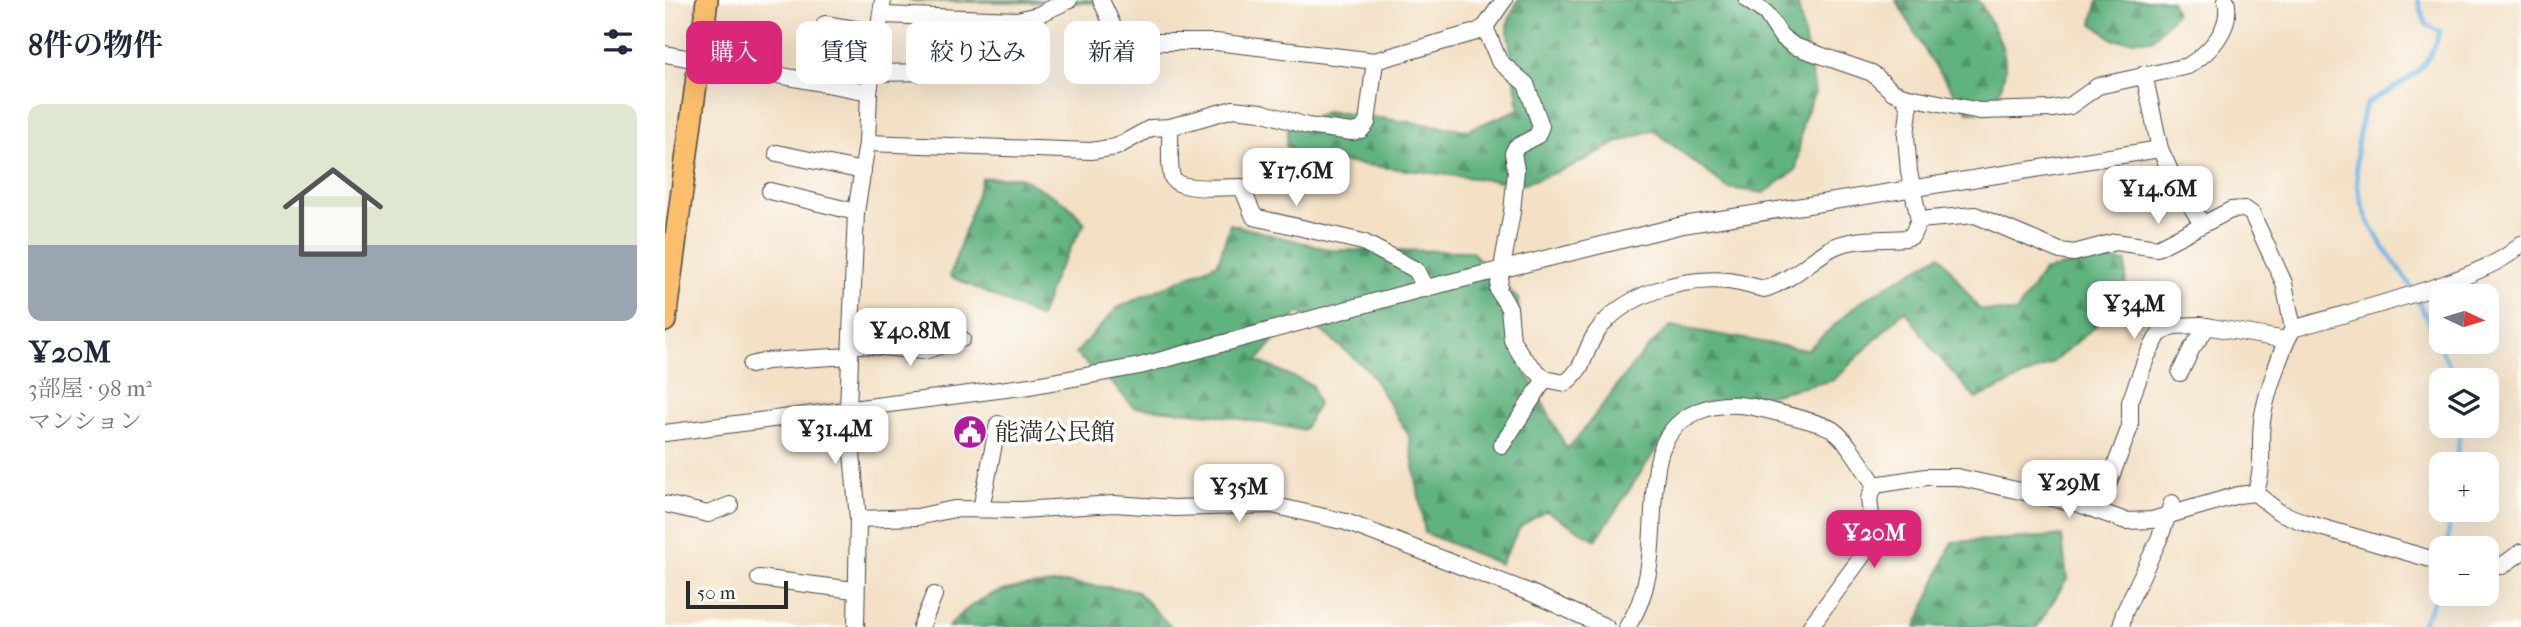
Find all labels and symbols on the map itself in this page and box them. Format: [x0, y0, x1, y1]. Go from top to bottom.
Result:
pin: ¥17.6M [1239, 148, 1353, 208]
pin: ¥14.6M [2101, 166, 2215, 226]
pin: ¥34M [2093, 282, 2175, 341]
north arrow [2429, 284, 2499, 354]
pin: ¥40.8M [853, 308, 967, 368]
pin: ¥31.4M [778, 406, 892, 466]
public building icon: 能満公民館 [951, 413, 989, 451]
place label: 能満公民館 [995, 418, 1115, 446]
pin: ¥29M [2028, 461, 2110, 520]
pin: ¥35M [1198, 464, 1280, 524]
pin: ¥20M [1833, 510, 1915, 570]
scale bar [686, 578, 787, 610]

